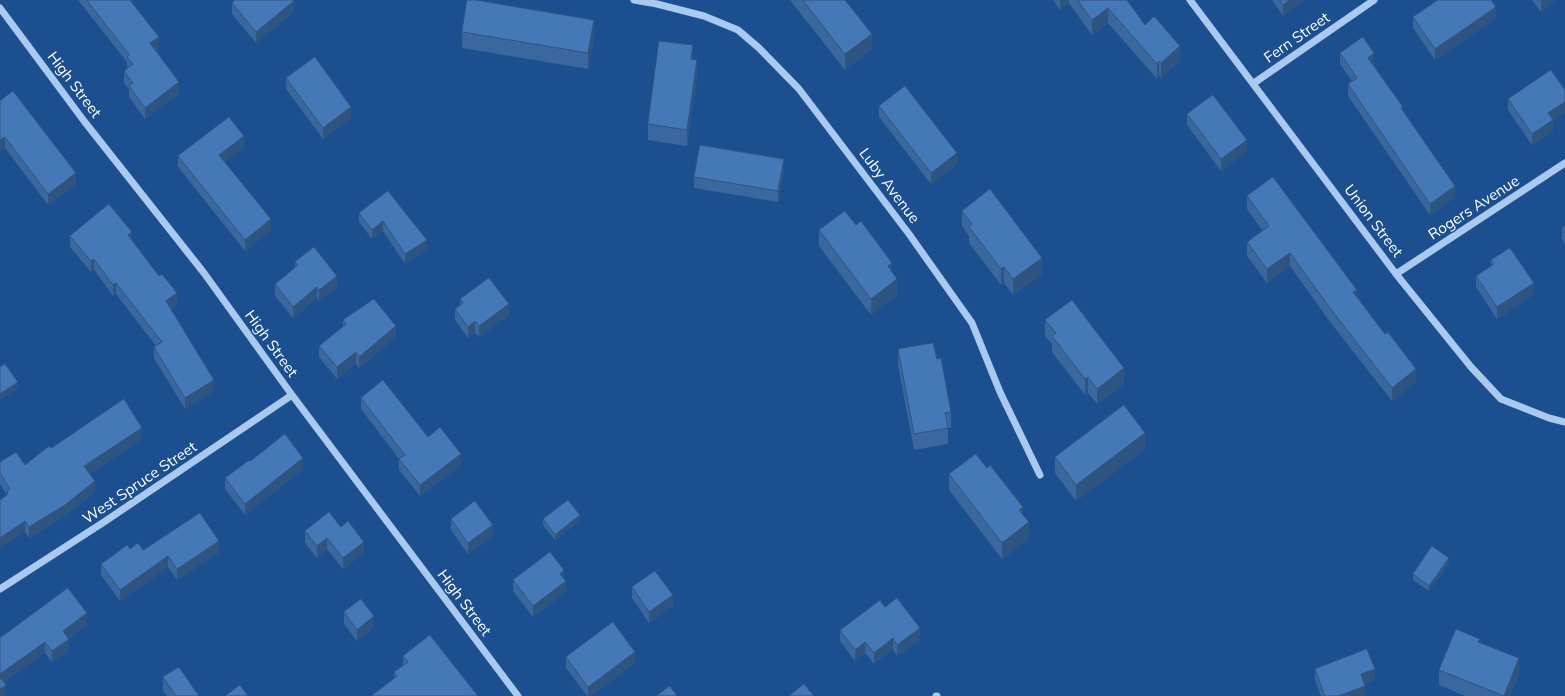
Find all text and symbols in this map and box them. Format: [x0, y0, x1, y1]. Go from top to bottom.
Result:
street label: Fern Street [1261, 9, 1333, 67]
street label: High Street [43, 48, 105, 122]
street label: Luby Avenue [855, 145, 923, 227]
street label: Rogers Avenue [1425, 172, 1523, 244]
street label: Union Street [1340, 181, 1406, 261]
street label: High Street [241, 307, 301, 381]
street label: West Spruce Street [80, 438, 200, 528]
street label: High Street [433, 566, 495, 640]

